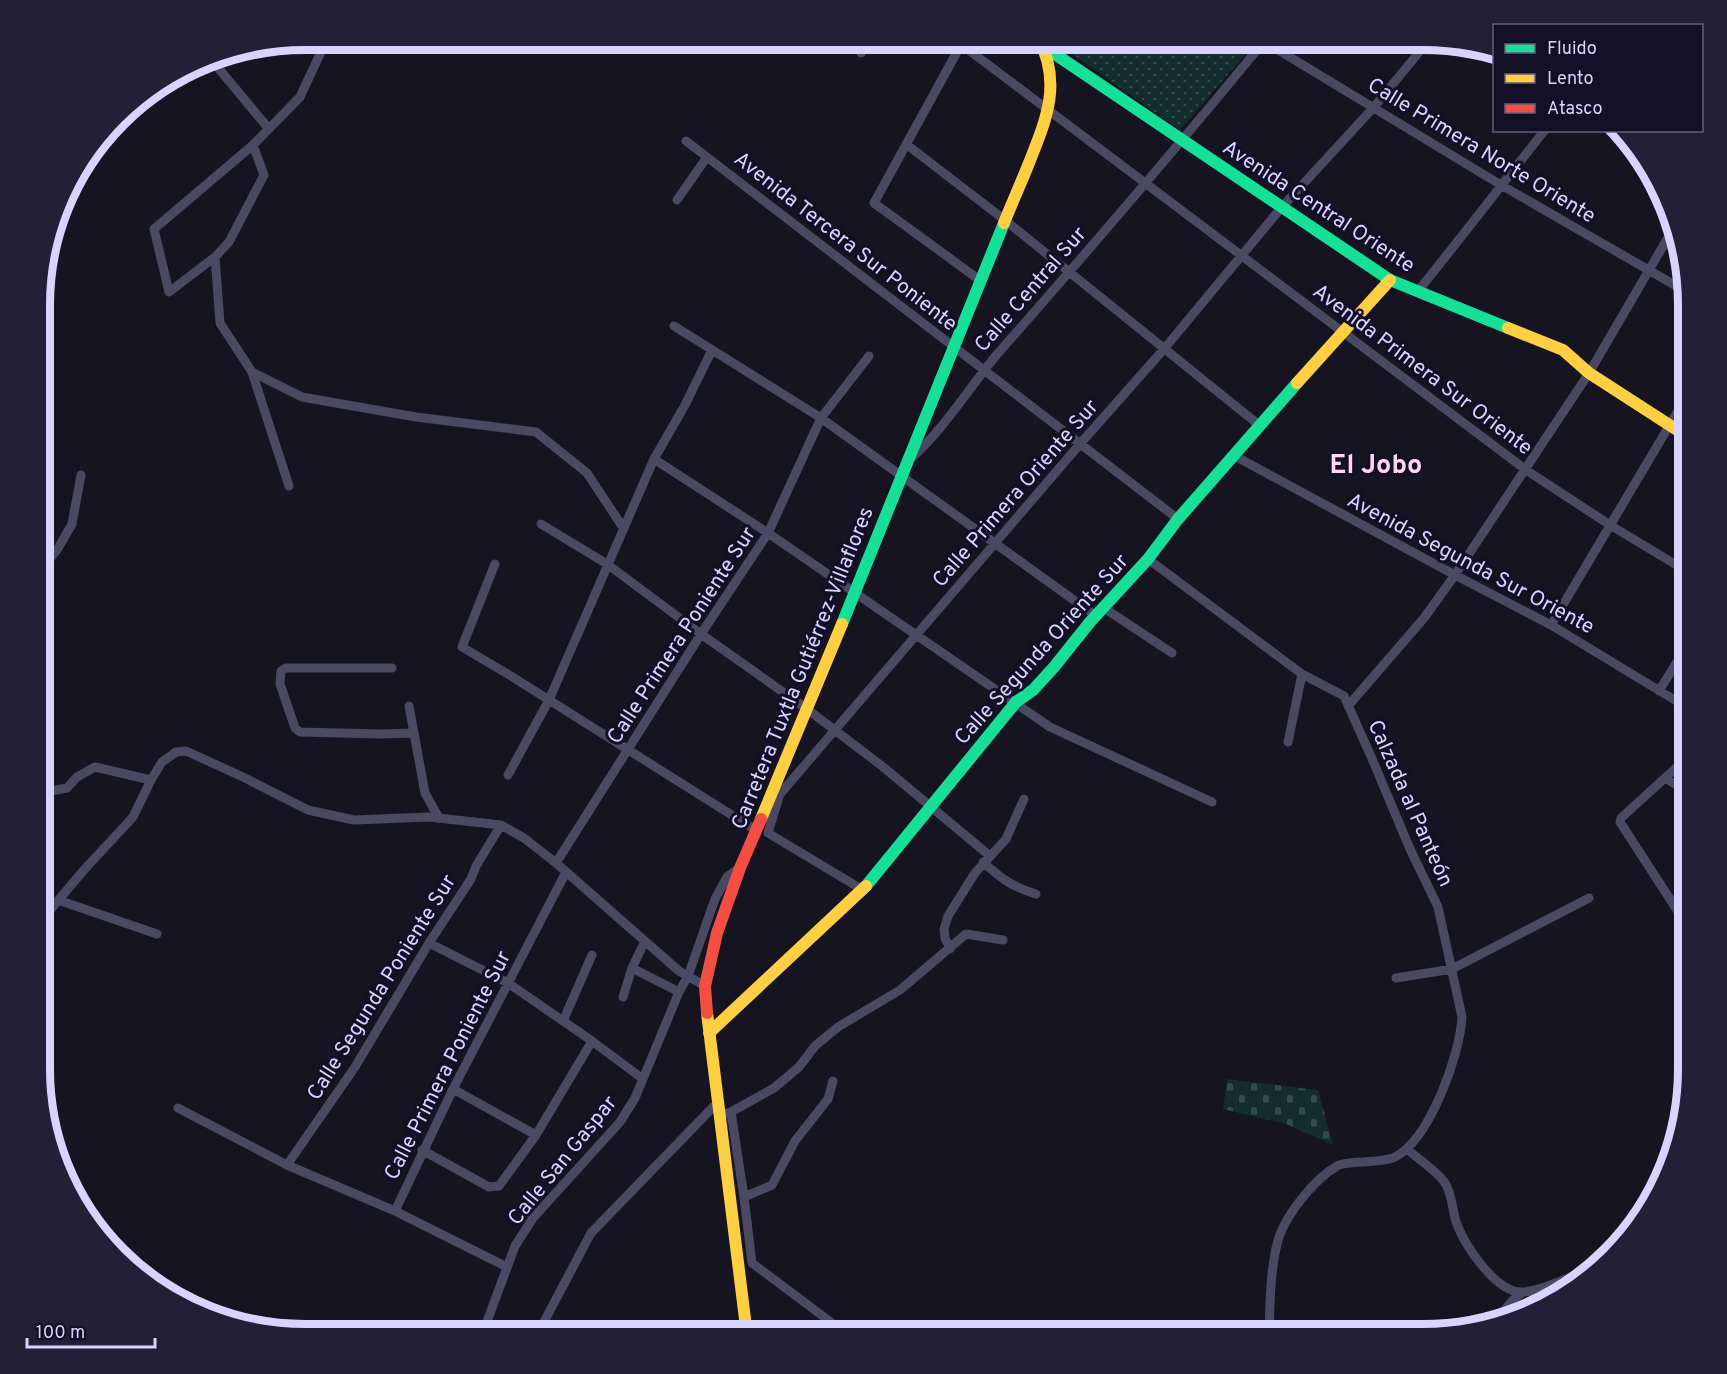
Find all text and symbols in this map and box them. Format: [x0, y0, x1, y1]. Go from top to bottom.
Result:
legend [1493, 24, 1703, 132]
text: Fluido [1547, 38, 1597, 61]
text: Lento [1547, 68, 1593, 91]
street label: Calle Primera Norte Oriente [1362, 72, 1600, 230]
text: Atasco [1547, 98, 1603, 121]
street label: Avenida Central Oriente [1217, 135, 1420, 280]
street label: Avenida Tercera Sur Poniente [728, 146, 962, 338]
street label: Calle Central Sur [969, 222, 1093, 358]
street label: Avenida Primera Sur Oriente [1307, 279, 1538, 462]
street label: Calle Primera Oriente Sur [927, 394, 1105, 594]
district label: El Jobo [1330, 449, 1422, 483]
street label: Avenida Segunda Sur Oriente [1342, 488, 1599, 641]
street label: Carretera Tuxtla Gutiérrez-Villaflores [726, 503, 881, 834]
street label: Calle Primera Poniente Sur [602, 522, 763, 750]
street label: Calle Segunda Oriente Sur [949, 549, 1135, 751]
street label: Calzada al Panteón [1361, 716, 1459, 891]
street label: Calle Segunda Poniente Sur [302, 870, 463, 1106]
street label: Calle Primera Poniente Sur [379, 947, 518, 1185]
street label: Calle San Gaspar [502, 1090, 624, 1231]
scale bar [27, 1311, 154, 1349]
text: 100 m [36, 1322, 85, 1345]

